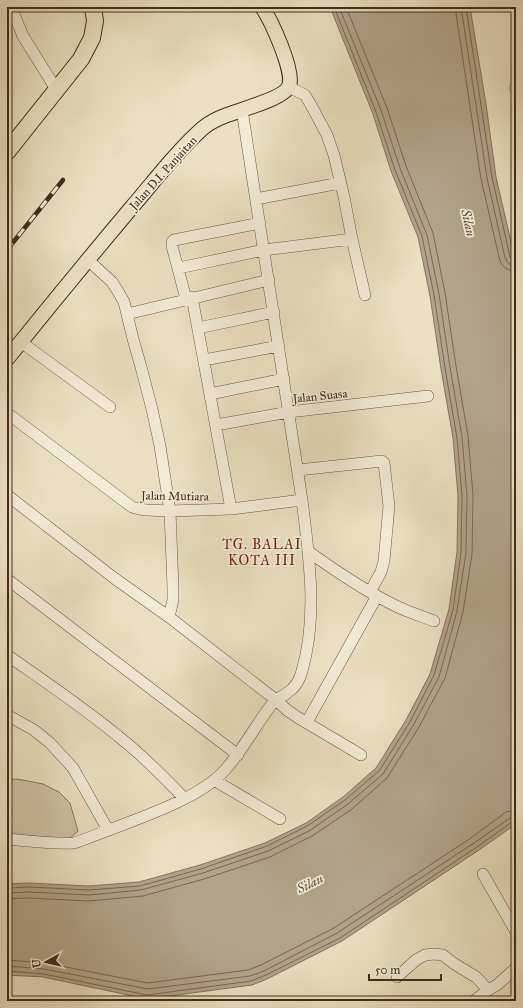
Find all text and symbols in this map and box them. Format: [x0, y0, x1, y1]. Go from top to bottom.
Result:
street label: Jalan D.I. Panjaitan [125, 133, 201, 215]
water label: Silau [457, 207, 479, 238]
street label: Jalan Suasa [290, 386, 349, 407]
street label: Jalan Mutiara [139, 488, 210, 505]
district label: TG. BALAI KOTA III [222, 536, 302, 569]
water label: Silau [293, 871, 326, 898]
north arrow [26, 942, 66, 982]
scale bar [369, 956, 441, 982]
text: U [30, 958, 44, 969]
text: 50 m [375, 963, 400, 977]

